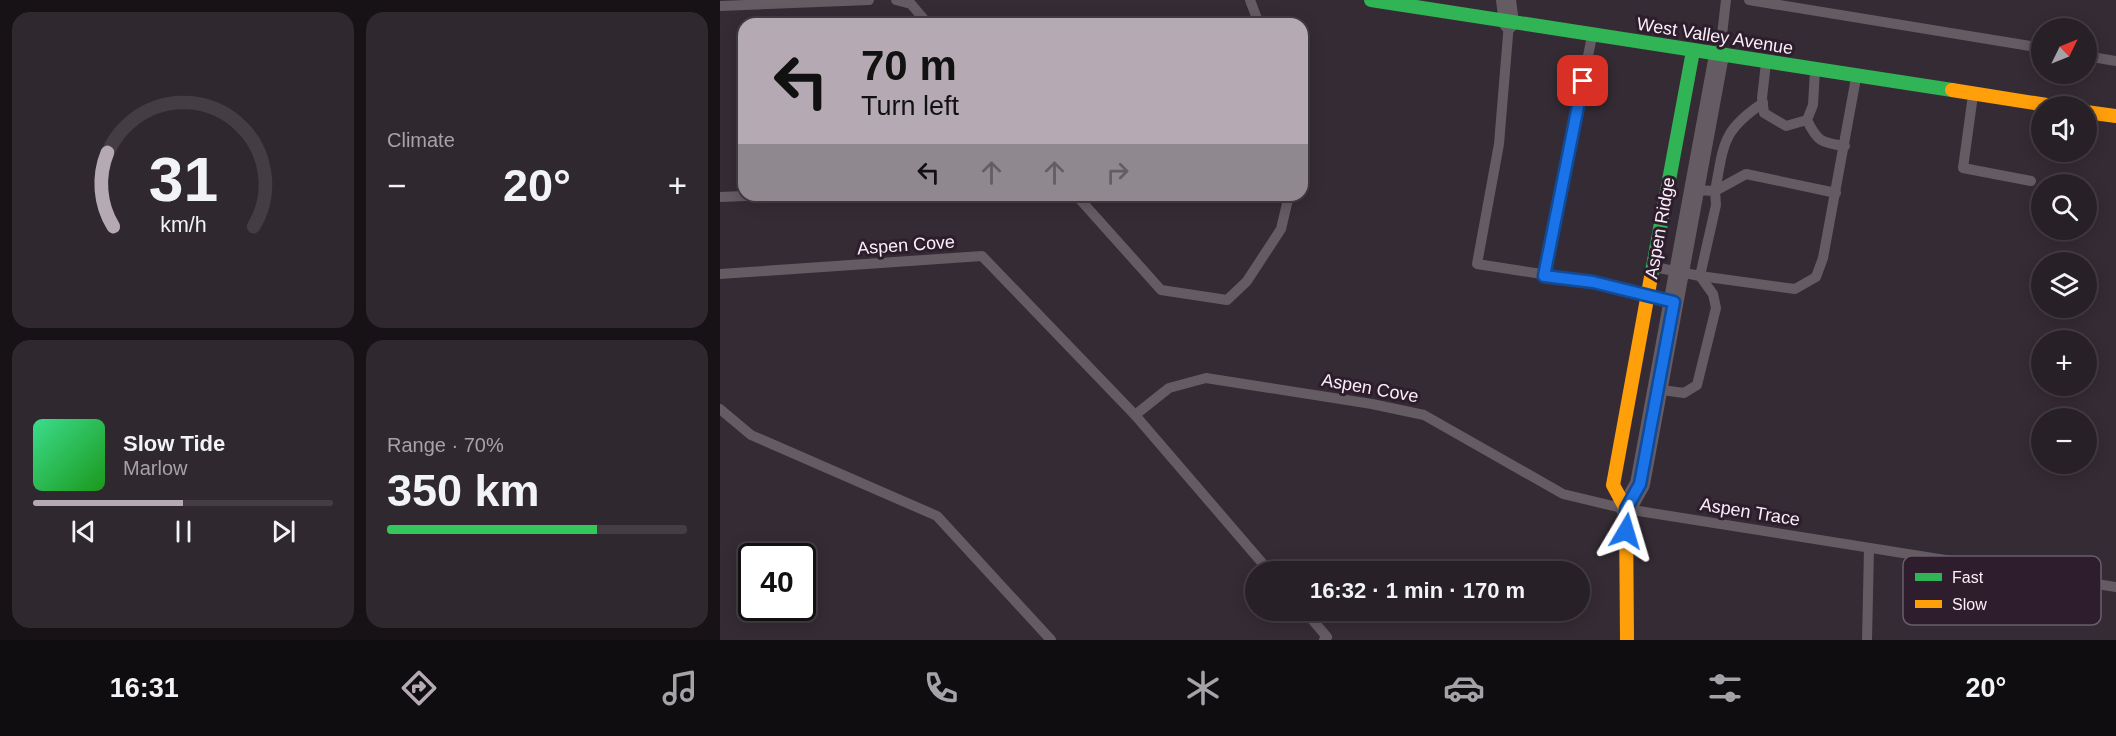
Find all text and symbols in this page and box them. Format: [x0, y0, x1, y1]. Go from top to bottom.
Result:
street label: West Valley Avenue [1635, 14, 1795, 58]
north arrow [2031, 18, 2097, 84]
map controls [2031, 18, 2097, 474]
icon: left [762, 42, 840, 120]
text: 70 m [861, 42, 957, 89]
pin [1557, 55, 1608, 106]
icon: arrive [1566, 64, 1599, 97]
text: Turn left [861, 91, 959, 121]
button: sound [2031, 96, 2097, 162]
text: Climate [387, 129, 455, 151]
text: 31 [148, 145, 218, 214]
icon: left [912, 156, 945, 189]
icon: ahead [975, 156, 1008, 189]
icon: ahead [1038, 156, 1071, 189]
icon: right [1101, 156, 1134, 189]
text: 20° [503, 160, 571, 211]
text: − [387, 167, 406, 204]
text: + [668, 167, 687, 204]
button: search [2031, 174, 2097, 240]
street label: Aspen Ridge [1641, 176, 1679, 280]
text: km/h [160, 213, 206, 237]
street label: Aspen Cove [856, 232, 956, 258]
button: layers [2031, 252, 2097, 318]
button: + [2031, 330, 2097, 396]
street label: Aspen Cove [1320, 370, 1420, 406]
button: − [2031, 408, 2097, 474]
text: Slow Tide [123, 431, 225, 456]
text: Range · 70% [387, 434, 504, 456]
text: Marlow [123, 457, 187, 479]
text: 350 km [387, 465, 540, 516]
street label: Aspen Trace [1699, 494, 1801, 530]
position arrow [1594, 499, 1658, 563]
icon: previous [67, 515, 100, 548]
icon: pause [167, 515, 200, 548]
icon: next [267, 515, 300, 548]
speed limit sign: 40 [738, 543, 816, 621]
legend [1903, 556, 2101, 625]
text: Fast [1952, 569, 1984, 586]
text: 16:32 · 1 min · 170 m [1310, 578, 1525, 603]
text: Slow [1952, 596, 1987, 613]
icon: directions [398, 667, 440, 709]
icon: music [659, 667, 701, 709]
icon: phone [920, 667, 962, 709]
icon: climate [1182, 667, 1224, 709]
icon: car [1443, 667, 1485, 709]
icon: filters [1704, 667, 1746, 709]
text: 16:31 [110, 673, 179, 703]
text: 20° [1965, 673, 2006, 703]

